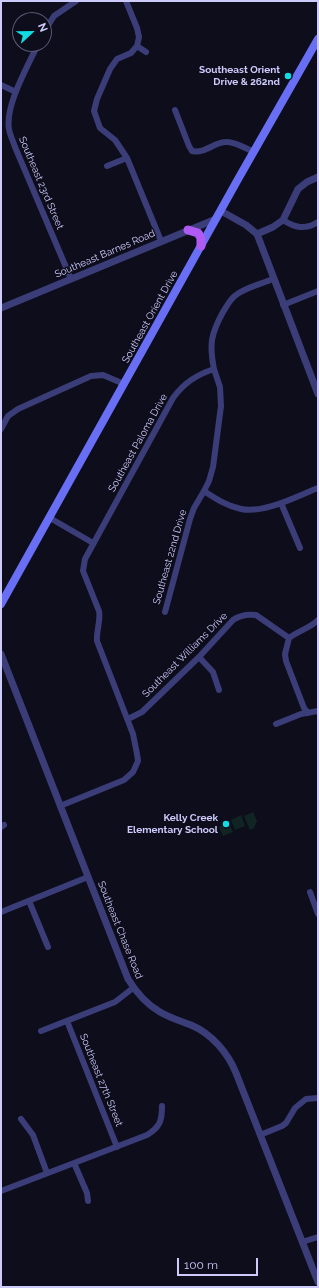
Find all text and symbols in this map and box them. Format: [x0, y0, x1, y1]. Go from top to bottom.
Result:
north arrow [12, 12, 52, 52]
text: N [35, 21, 50, 34]
place label: Southeast Orient Drive & 262nd [199, 64, 280, 88]
marker: Southeast Orient Drive & 262nd [283, 71, 293, 81]
street label: Southeast 23rd Street [16, 135, 66, 231]
street label: Southeast Barnes Road [53, 227, 157, 281]
street label: Southeast Orient Drive [120, 269, 180, 365]
street label: Southeast Paloma Drive [106, 392, 170, 494]
street label: Southeast 22nd Drive [151, 508, 189, 606]
street label: Southeast Williams Drive [140, 610, 230, 700]
place label: Kelly Creek Elementary School [127, 812, 218, 836]
marker: Kelly Creek Elementary School [221, 819, 231, 829]
street label: Southeast Chase Road [95, 879, 145, 981]
street label: Southeast 27th Street [77, 1032, 125, 1128]
scale bar [179, 1250, 260, 1276]
text: 100 m [184, 1258, 218, 1272]

